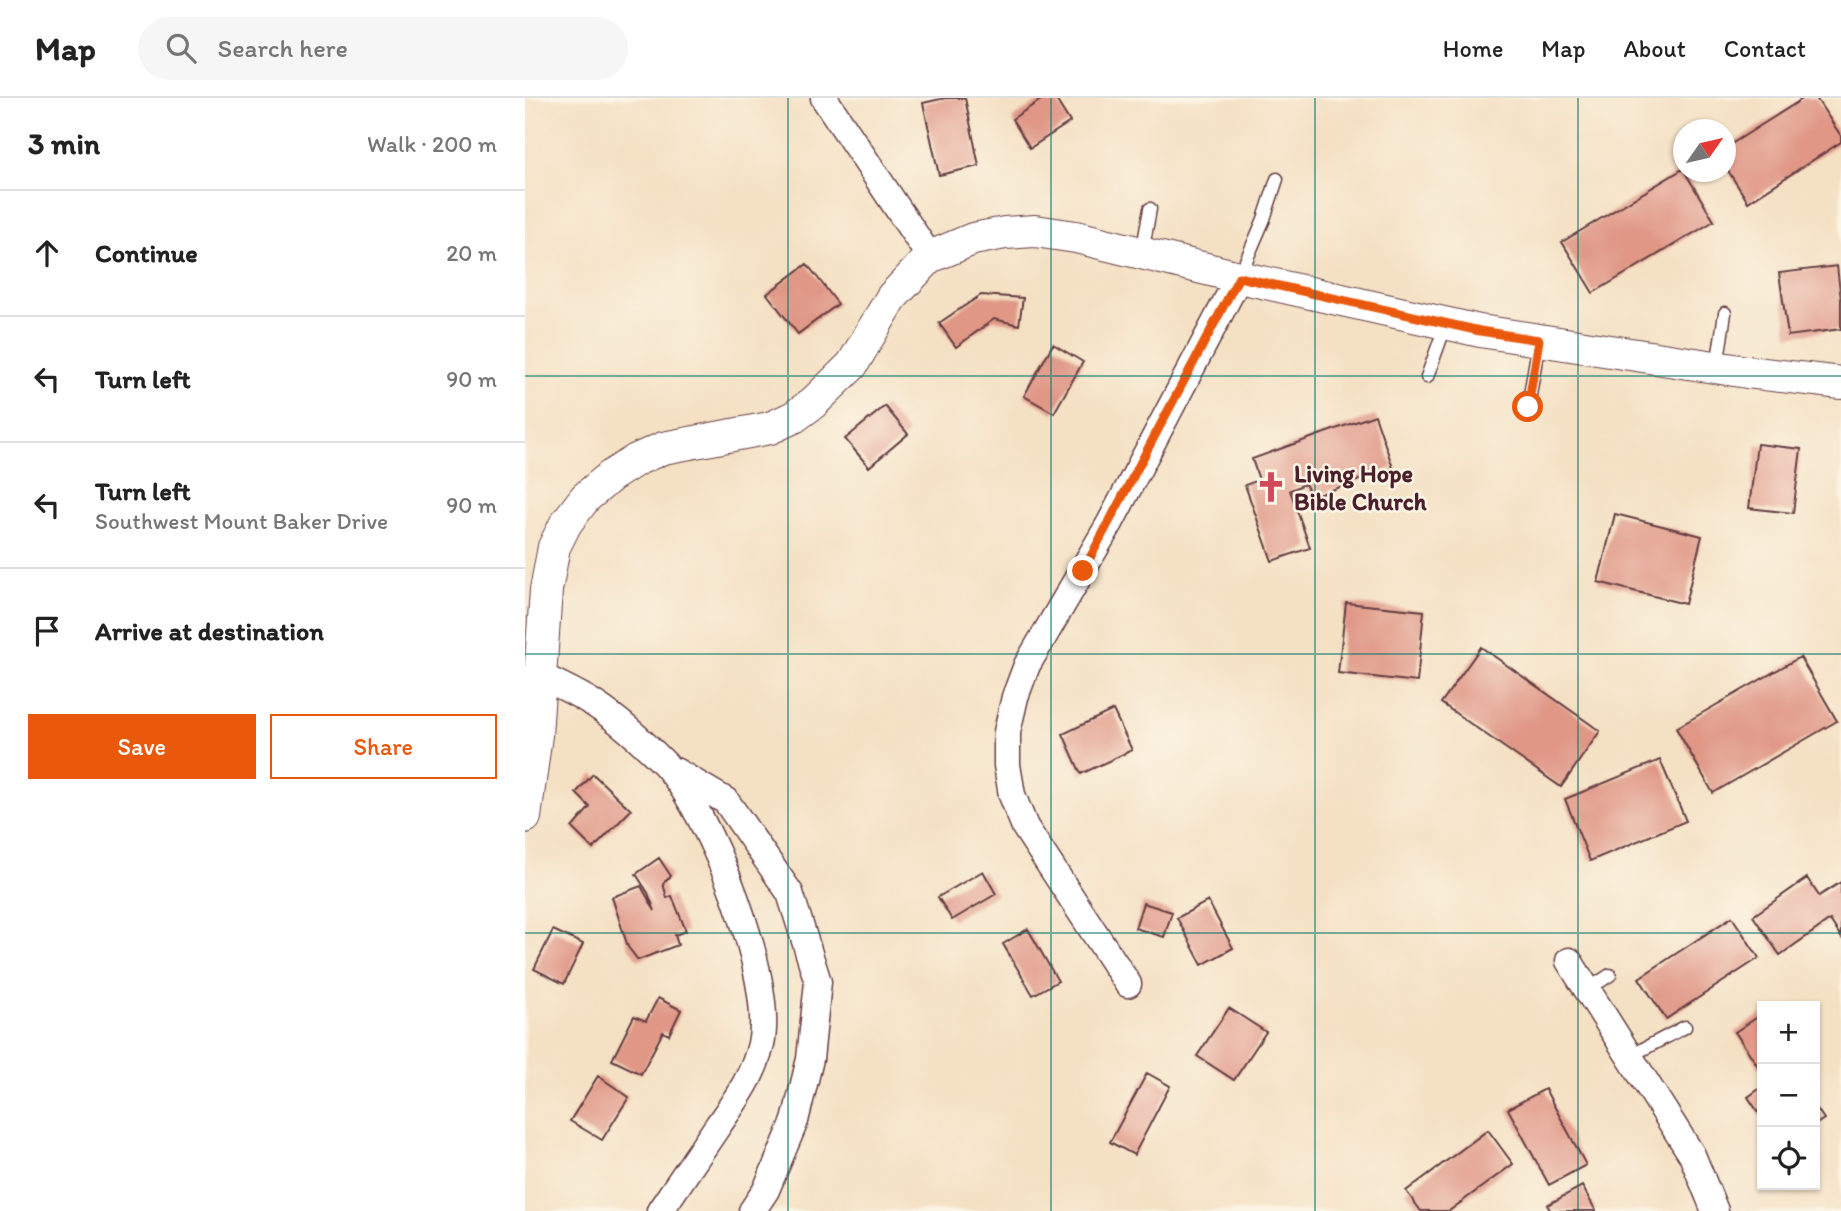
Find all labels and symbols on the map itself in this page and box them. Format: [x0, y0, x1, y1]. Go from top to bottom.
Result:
north arrow [1673, 119, 1736, 182]
route start [1512, 391, 1543, 422]
place label: Living Hope Bible Church [1294, 459, 1427, 516]
church icon: Living Hope Bible Church [1254, 470, 1288, 504]
route end [1067, 555, 1098, 586]

